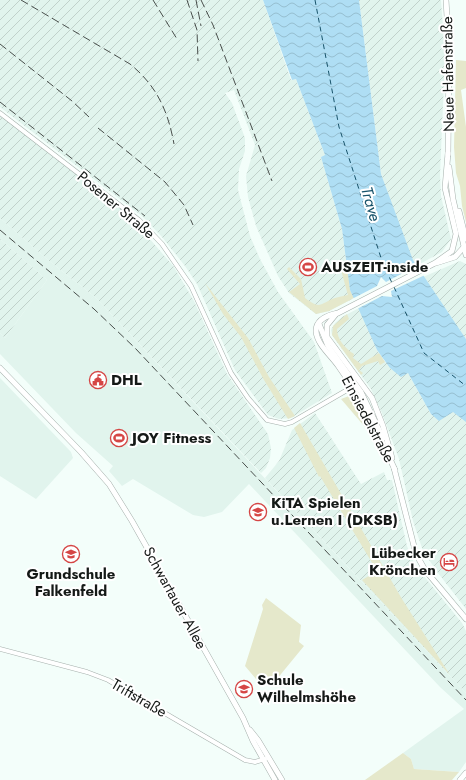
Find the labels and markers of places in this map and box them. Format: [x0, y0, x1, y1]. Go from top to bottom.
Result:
place label: AUSZEIT-inside [320, 256, 429, 278]
sports icon: AUSZEIT-inside [298, 257, 318, 277]
place label: DHL [111, 369, 142, 391]
public building icon: DHL [88, 370, 108, 390]
place label: JOY Fitness [129, 427, 211, 449]
sports icon: JOY Fitness [109, 428, 129, 448]
place label: KiTA Spielen u.Lernen I (DKSB) [271, 492, 398, 531]
school or university icon: KiTA Spielen u.Lernen I (DKSB) [248, 502, 268, 522]
place label: Lübecker Krönchen [369, 542, 437, 581]
school or university icon: Grundschule Falkenfeld [61, 544, 81, 564]
hotel icon: Lübecker Krönchen [439, 552, 459, 572]
place label: Grundschule Falkenfeld [27, 563, 116, 602]
place label: Schule Wilhelmshöhe [257, 669, 356, 708]
school or university icon: Schule Wilhelmshöhe [234, 679, 254, 699]

